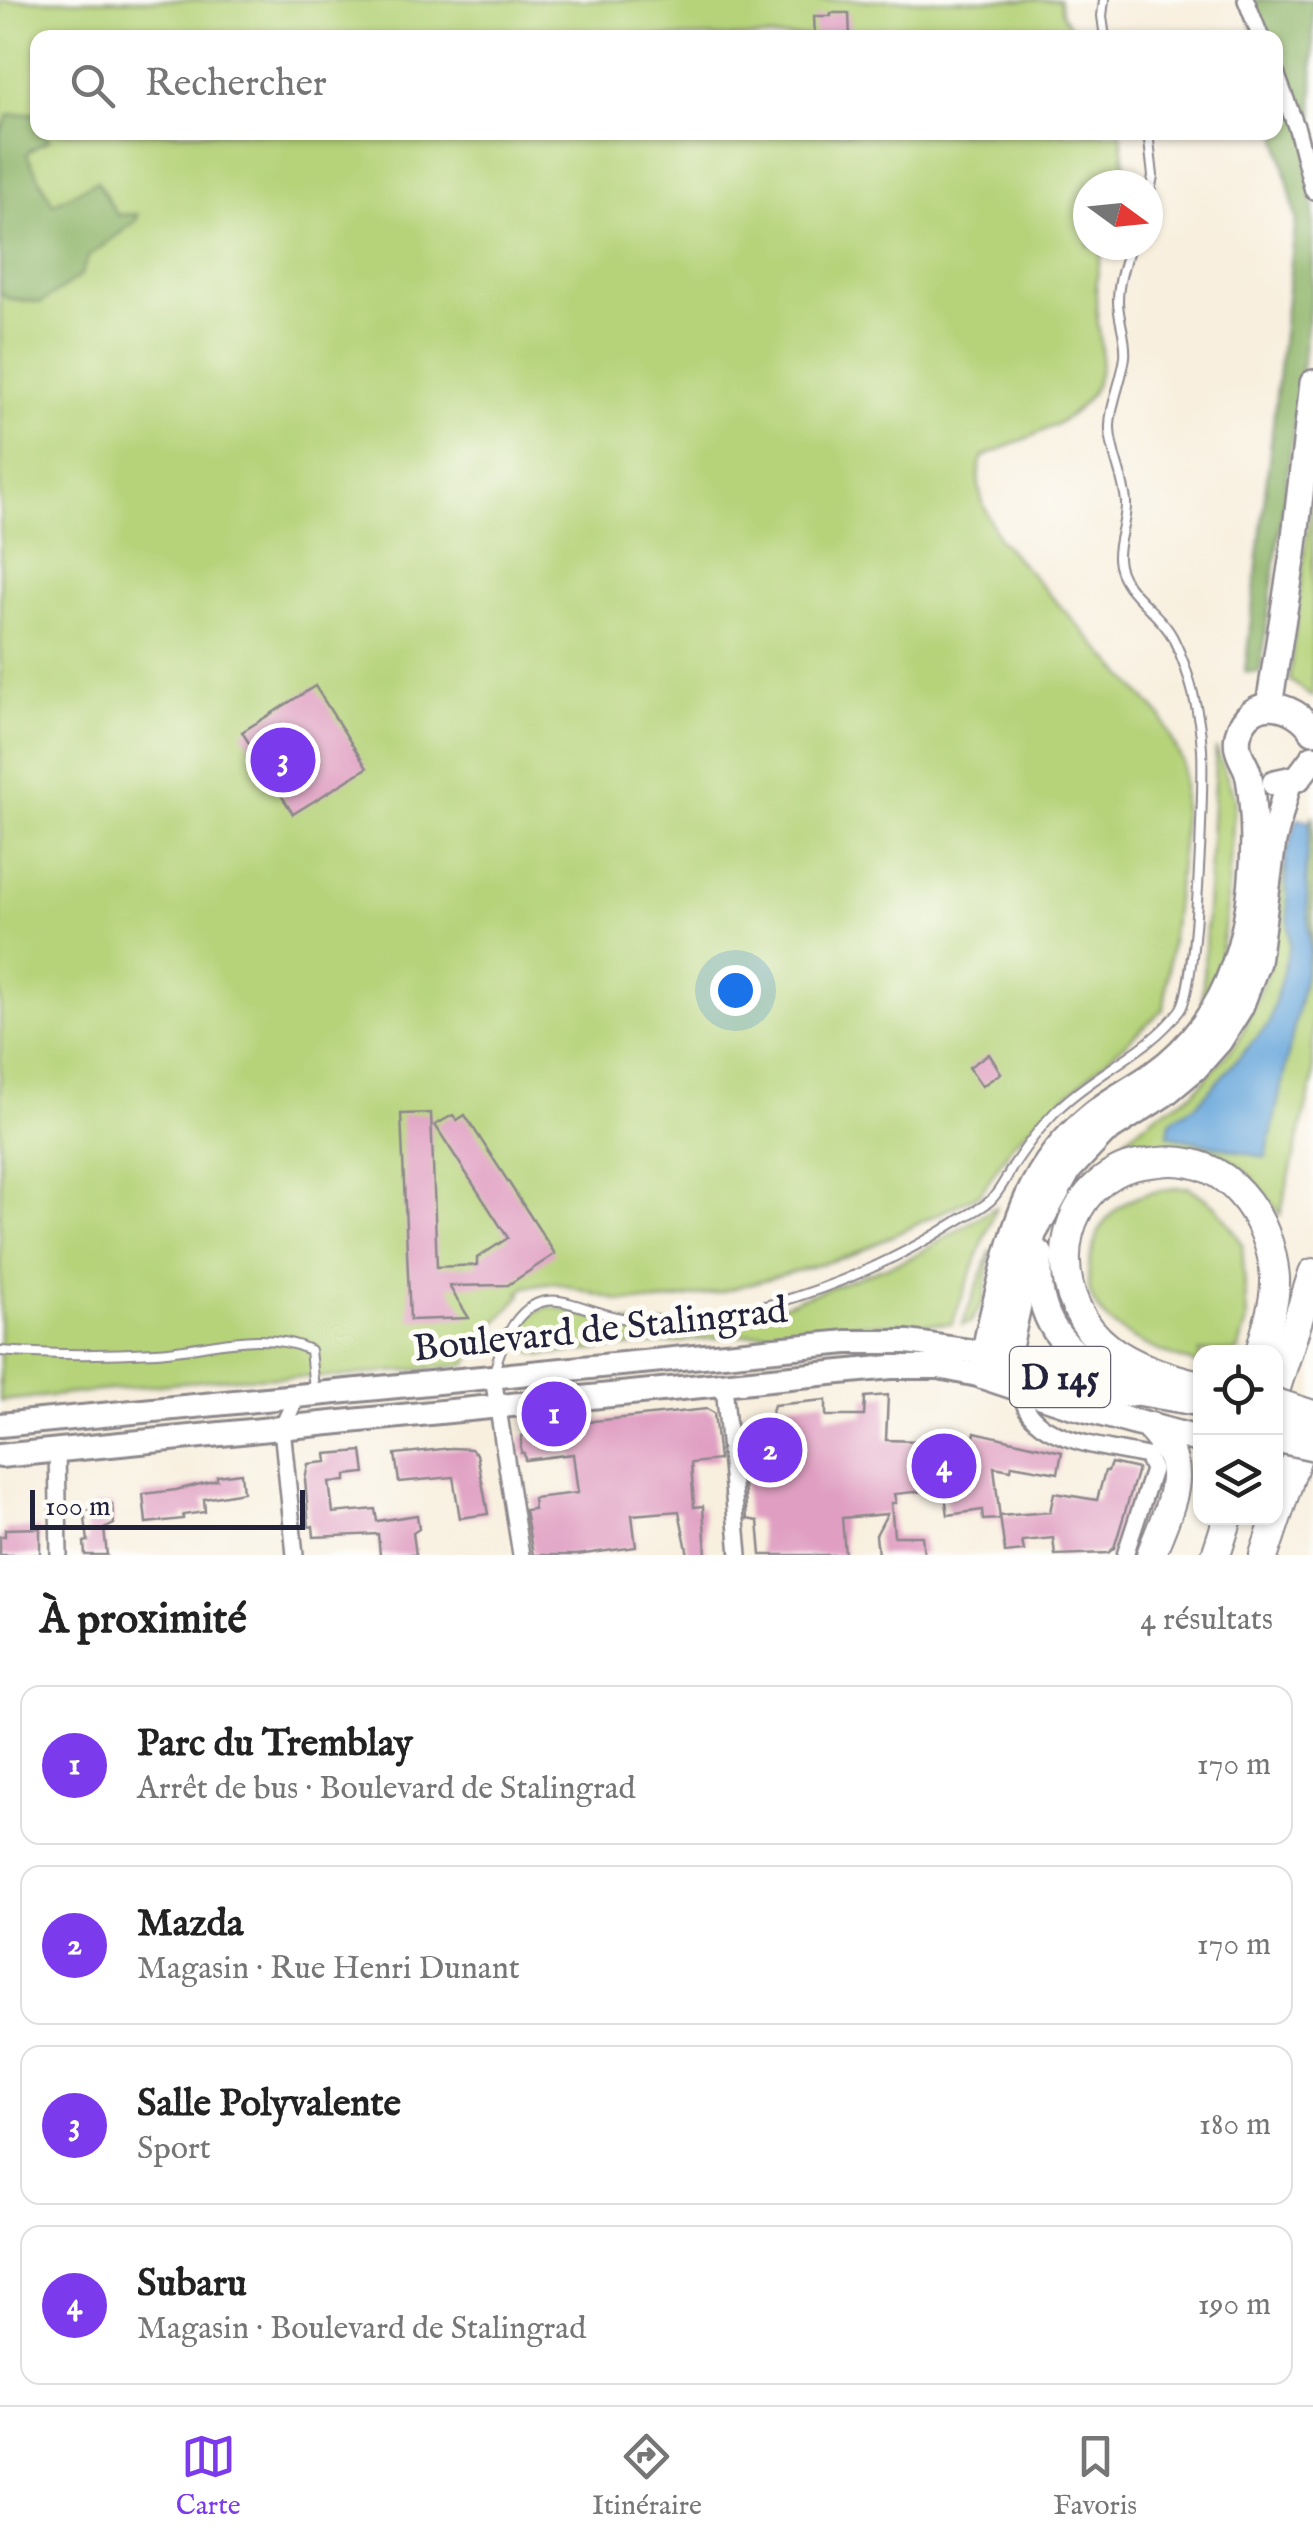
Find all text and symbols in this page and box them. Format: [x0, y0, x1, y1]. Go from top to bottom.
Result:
search box [30, 30, 1283, 140]
icon: search [65, 58, 120, 113]
text: Rechercher [145, 61, 327, 109]
north arrow [1073, 170, 1163, 260]
pin: 3 [250, 722, 316, 798]
your location [710, 965, 761, 1016]
street label: Boulevard de Stalingrad [411, 1287, 790, 1374]
map controls [1193, 1345, 1283, 1525]
button: locate [1193, 1345, 1283, 1435]
road number: D 145 [1010, 1347, 1110, 1407]
pin: 1 [522, 1376, 586, 1452]
pin: 2 [738, 1412, 802, 1488]
pin: 4 [912, 1428, 976, 1504]
button: layers [1193, 1435, 1283, 1525]
scale bar [30, 1485, 305, 1530]
text: 100 m [45, 1490, 111, 1525]
text: À proximité [40, 1594, 247, 1647]
text: 4 résultats [1140, 1600, 1273, 1641]
text: Parc du Tremblay [137, 1721, 413, 1769]
text: 1 [69, 1745, 80, 1786]
text: 170 m [1197, 1745, 1271, 1786]
text: Arrêt de bus · Boulevard de Stalingrad [137, 1769, 636, 1810]
text: Mazda [137, 1901, 243, 1949]
text: 2 [67, 1925, 82, 1966]
text: 170 m [1197, 1925, 1271, 1966]
text: Magasin · Rue Henri Dunant [137, 1949, 520, 1990]
text: Salle Polyvalente [137, 2081, 401, 2129]
text: 3 [69, 2105, 80, 2146]
text: 180 m [1199, 2105, 1271, 2146]
text: Sport [137, 2129, 211, 2170]
text: Subaru [137, 2261, 247, 2309]
text: 4 [67, 2285, 82, 2326]
text: 190 m [1198, 2285, 1271, 2326]
text: Magasin · Boulevard de Stalingrad [137, 2309, 586, 2350]
tab: Carte [176, 2429, 241, 2524]
tab: Itinéraire [592, 2429, 702, 2524]
tab: Favoris [1053, 2429, 1137, 2524]

